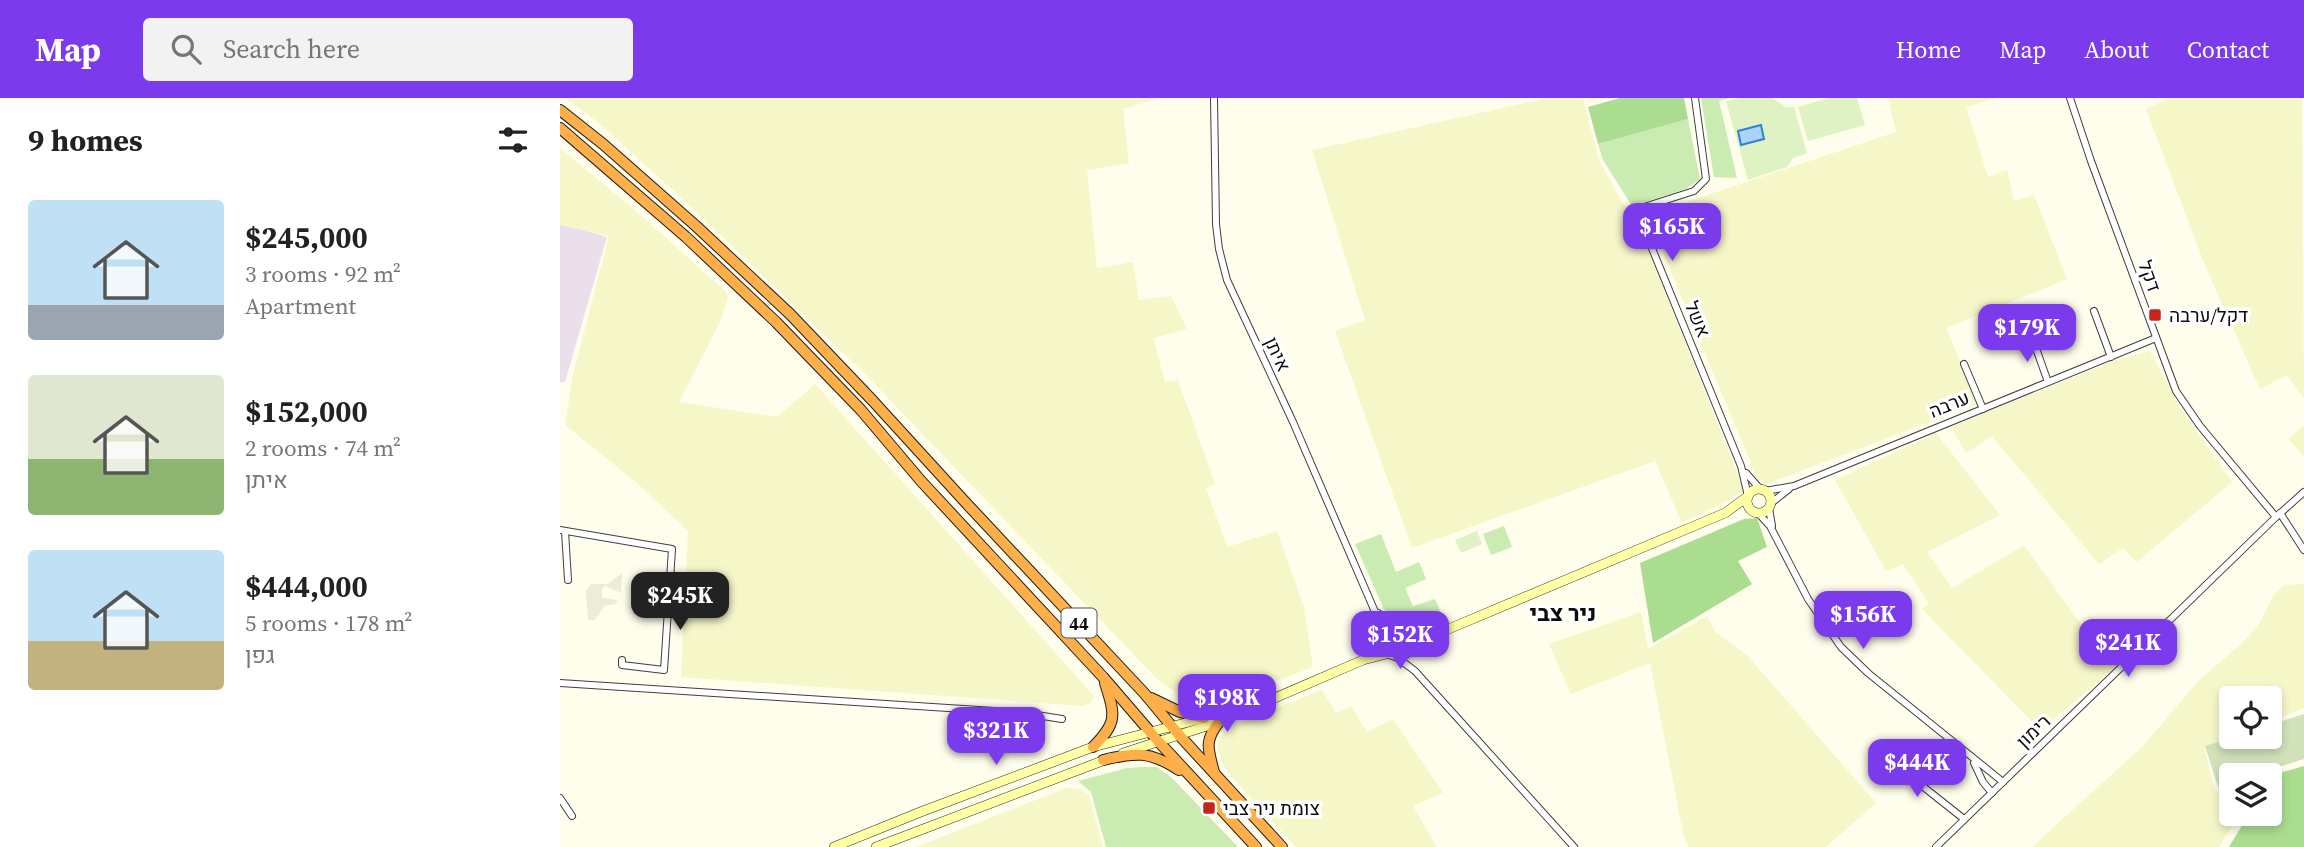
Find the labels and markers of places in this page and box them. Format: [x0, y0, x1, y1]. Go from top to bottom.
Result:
pin: $165K [1623, 204, 1721, 263]
place label: דקל/ערבה [2169, 302, 2248, 328]
pin: $179K [1978, 304, 2076, 364]
marker: דקל/ערבה [2147, 307, 2163, 323]
pin: $245K [631, 573, 729, 632]
pin: $156K [1814, 592, 1912, 651]
pin: $152K [1351, 612, 1449, 671]
pin: $241K [2079, 620, 2177, 679]
pin: $198K [1178, 674, 1276, 734]
pin: $321K [947, 708, 1045, 767]
pin: $444K [1868, 740, 1966, 799]
place label: צומת ניר צבי [1223, 795, 1320, 821]
marker: צומת ניר צבי [1201, 800, 1217, 816]

